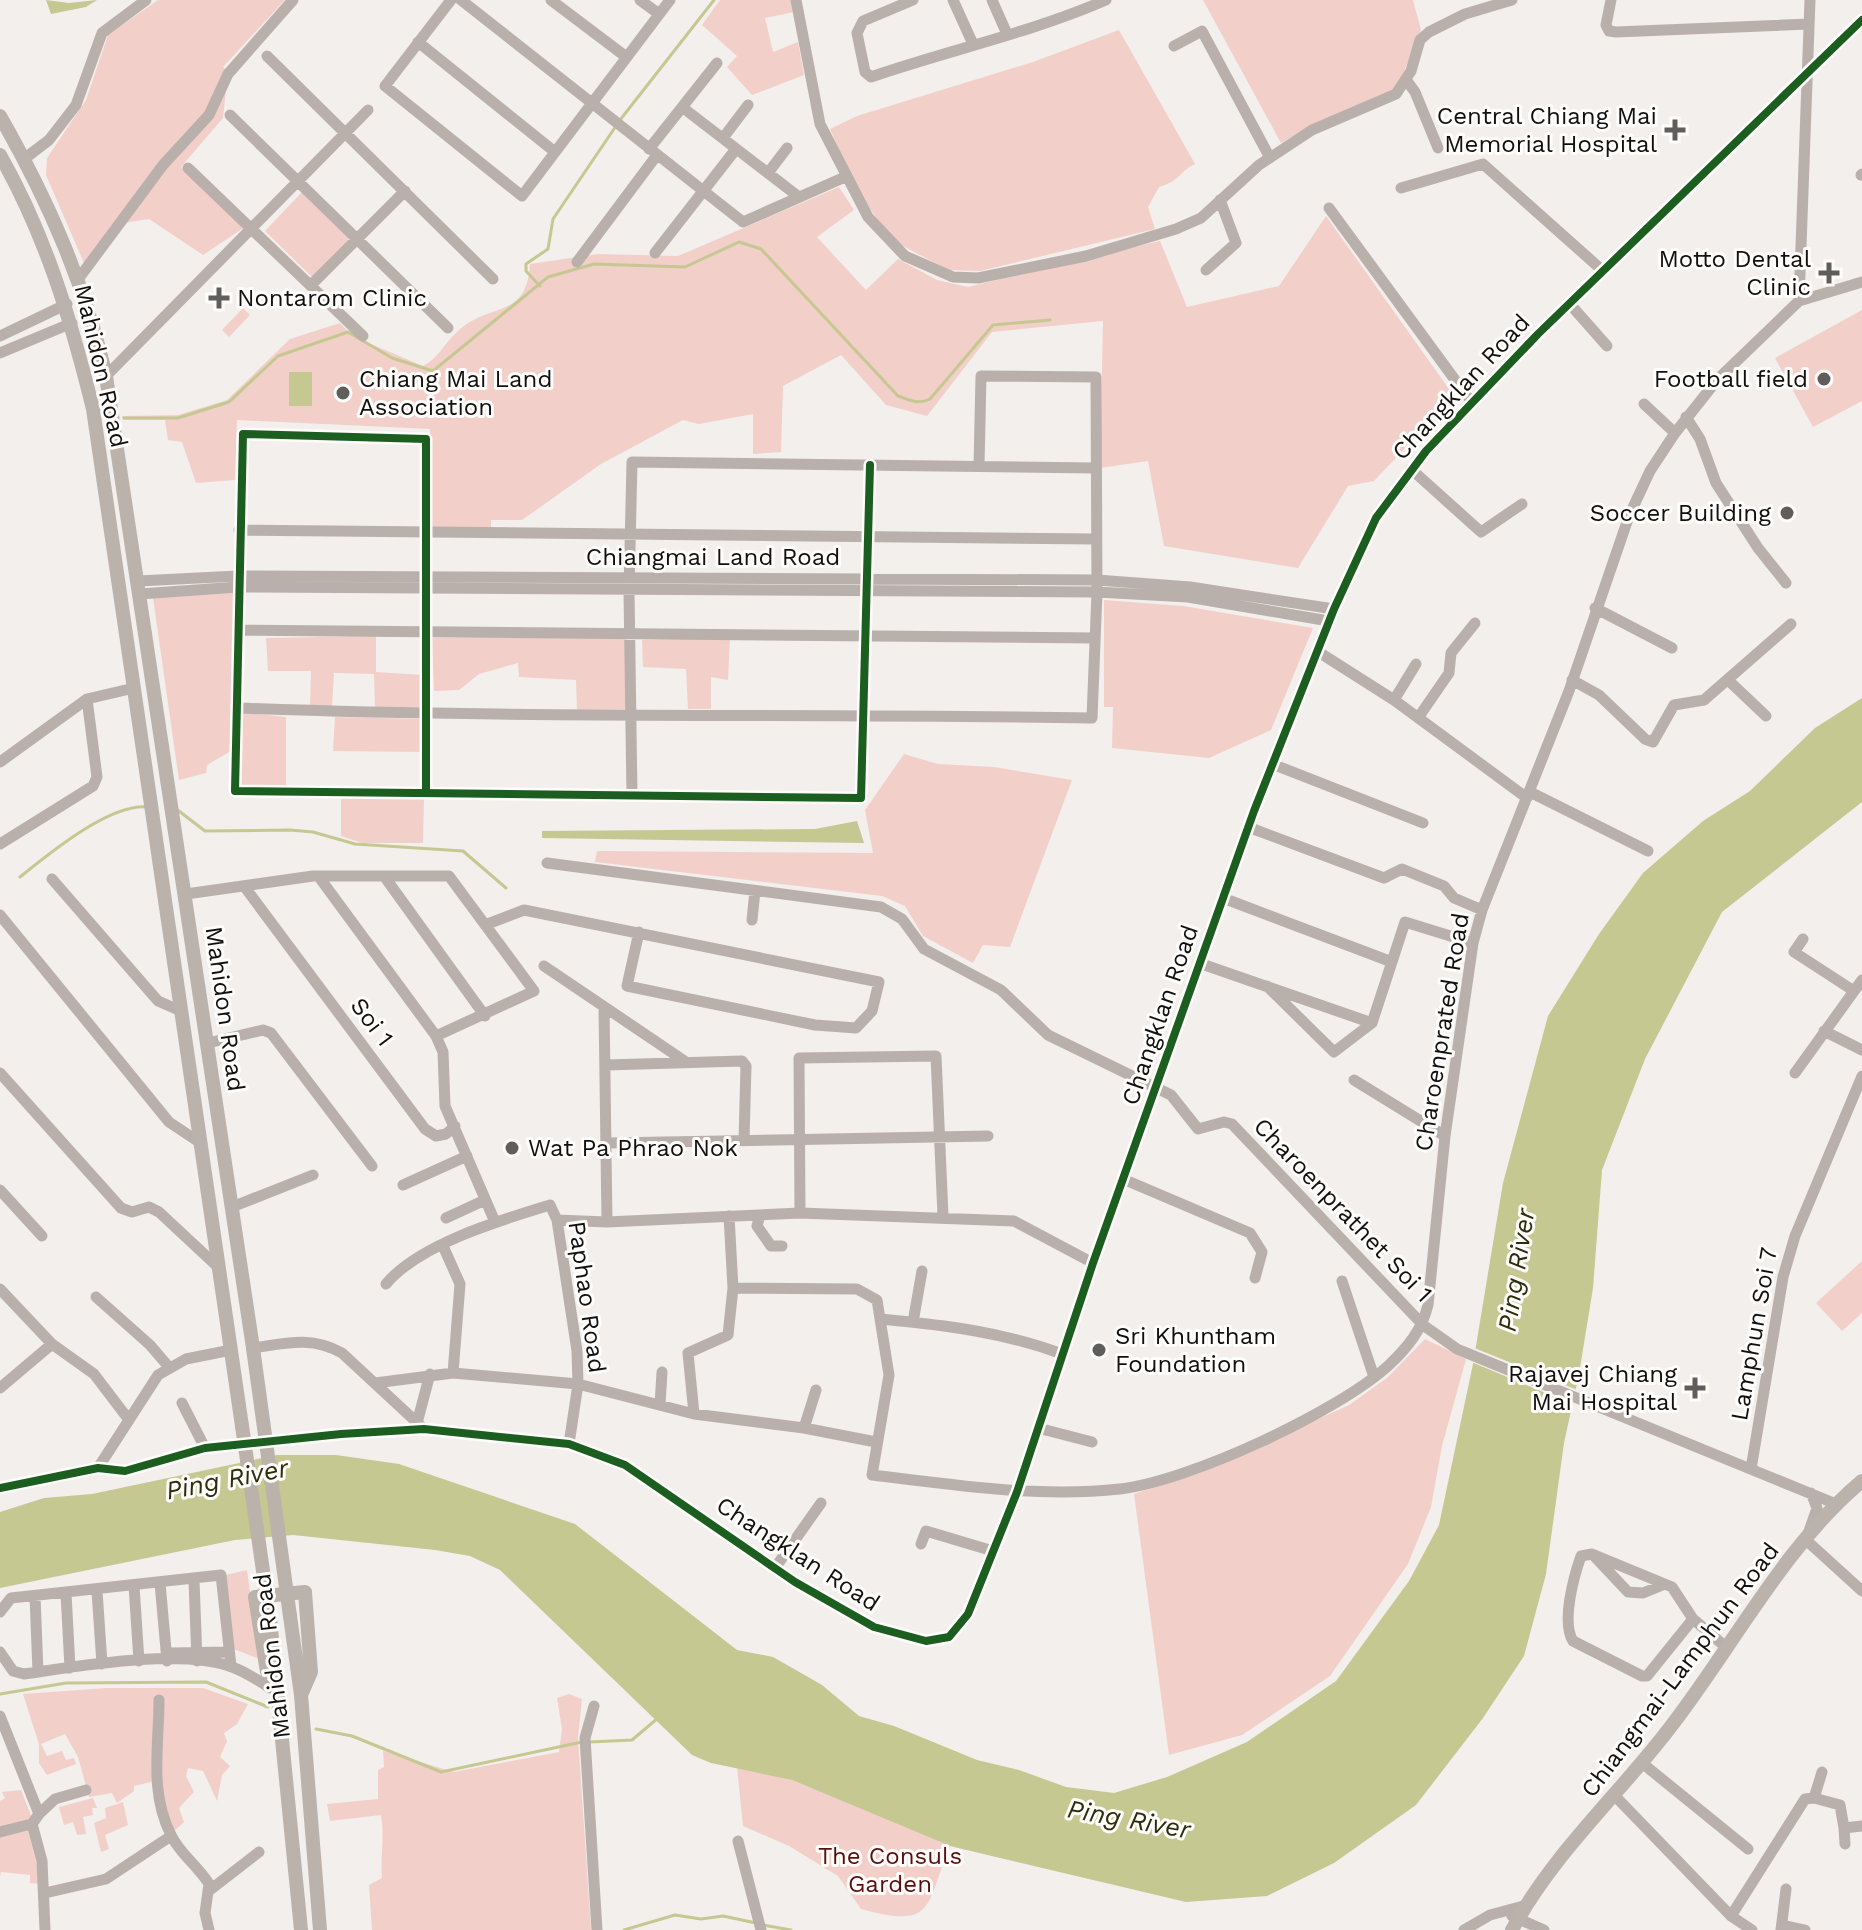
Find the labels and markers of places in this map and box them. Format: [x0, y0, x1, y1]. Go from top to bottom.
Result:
place label: Central Chiang Mai Memorial Hospital [1437, 102, 1658, 158]
marker: Central Chiang Mai Memorial Hospital [1664, 119, 1686, 141]
place label: Motto Dental Clinic [1659, 245, 1812, 301]
marker: Motto Dental Clinic [1818, 262, 1840, 284]
place label: Nontarom Clinic [237, 284, 427, 312]
marker: Nontarom Clinic [208, 287, 230, 309]
place label: Chiang Mai Land Association [359, 365, 552, 421]
place label: Football field [1654, 365, 1808, 393]
marker: Football field [1815, 370, 1833, 388]
marker: Chiang Mai Land Association [334, 384, 352, 402]
place label: Soccer Building [1590, 499, 1771, 527]
marker: Soccer Building [1778, 504, 1796, 522]
place label: Wat Pa Phrao Nok [528, 1134, 738, 1162]
marker: Wat Pa Phrao Nok [503, 1139, 521, 1157]
place label: Sri Khuntham Foundation [1115, 1322, 1276, 1378]
marker: Sri Khuntham Foundation [1090, 1341, 1108, 1359]
place label: Rajavej Chiang Mai Hospital [1508, 1360, 1678, 1416]
marker: Rajavej Chiang Mai Hospital [1684, 1377, 1706, 1399]

